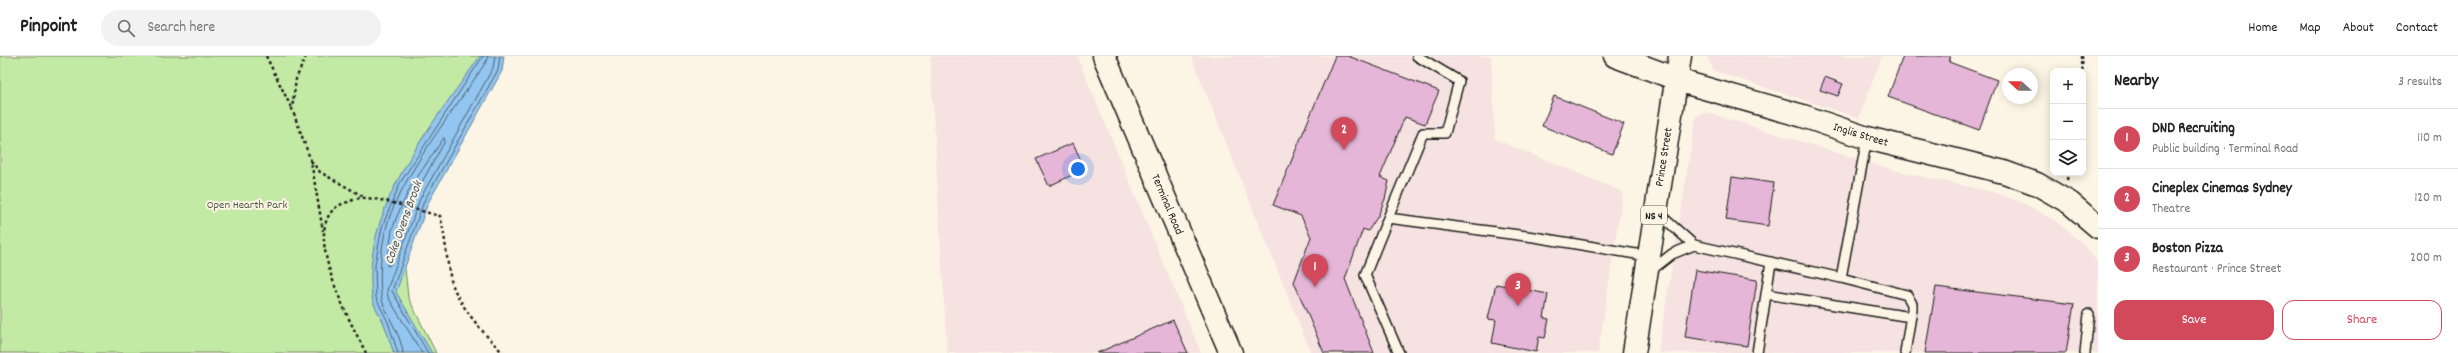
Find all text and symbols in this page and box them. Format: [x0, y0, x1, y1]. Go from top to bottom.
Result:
search box [101, 10, 381, 46]
text: Pinpoint [20, 14, 77, 41]
icon: search [115, 17, 137, 39]
text: Search here [147, 17, 215, 39]
text: Home [2248, 18, 2277, 38]
text: Map [2299, 18, 2321, 38]
text: About [2343, 18, 2374, 38]
text: Contact [2396, 18, 2438, 38]
north arrow [2002, 68, 2038, 104]
map controls [2050, 68, 2086, 176]
button: + [2050, 68, 2086, 104]
text: Nearby [2114, 70, 2158, 94]
text: 3 results [2398, 73, 2442, 92]
button: − [2050, 104, 2086, 140]
pin: 2 [1331, 117, 1357, 150]
text: DND Recruiting [2152, 118, 2235, 140]
street label: Inglis Street [1831, 119, 1891, 152]
street label: Prince Street [1651, 126, 1678, 188]
text: 1 [2126, 129, 2128, 148]
text: 110 m [2417, 129, 2442, 148]
button: layers [2050, 140, 2086, 176]
text: Public building · Terminal Road [2152, 140, 2298, 159]
your location [1068, 159, 1088, 179]
street label: Terminal Road [1146, 172, 1187, 237]
water label: Coke Ovens Brook [381, 177, 429, 267]
text: Cineplex Cinemas Sydney [2152, 178, 2292, 200]
text: 2 [2124, 189, 2130, 208]
text: 120 m [2414, 189, 2442, 208]
park label: Open Hearth Park [207, 197, 287, 214]
text: Theatre [2152, 200, 2190, 219]
road number: NS 4 [1641, 206, 1667, 224]
text: Boston Pizza [2152, 238, 2223, 260]
text: 3 [2124, 249, 2130, 268]
text: 200 m [2410, 249, 2442, 268]
pin: 1 [1302, 254, 1328, 287]
text: Restaurant · Prince Street [2152, 260, 2281, 279]
pin: 3 [1505, 273, 1531, 306]
button: Save [2114, 300, 2274, 340]
button: Share [2282, 300, 2442, 340]

